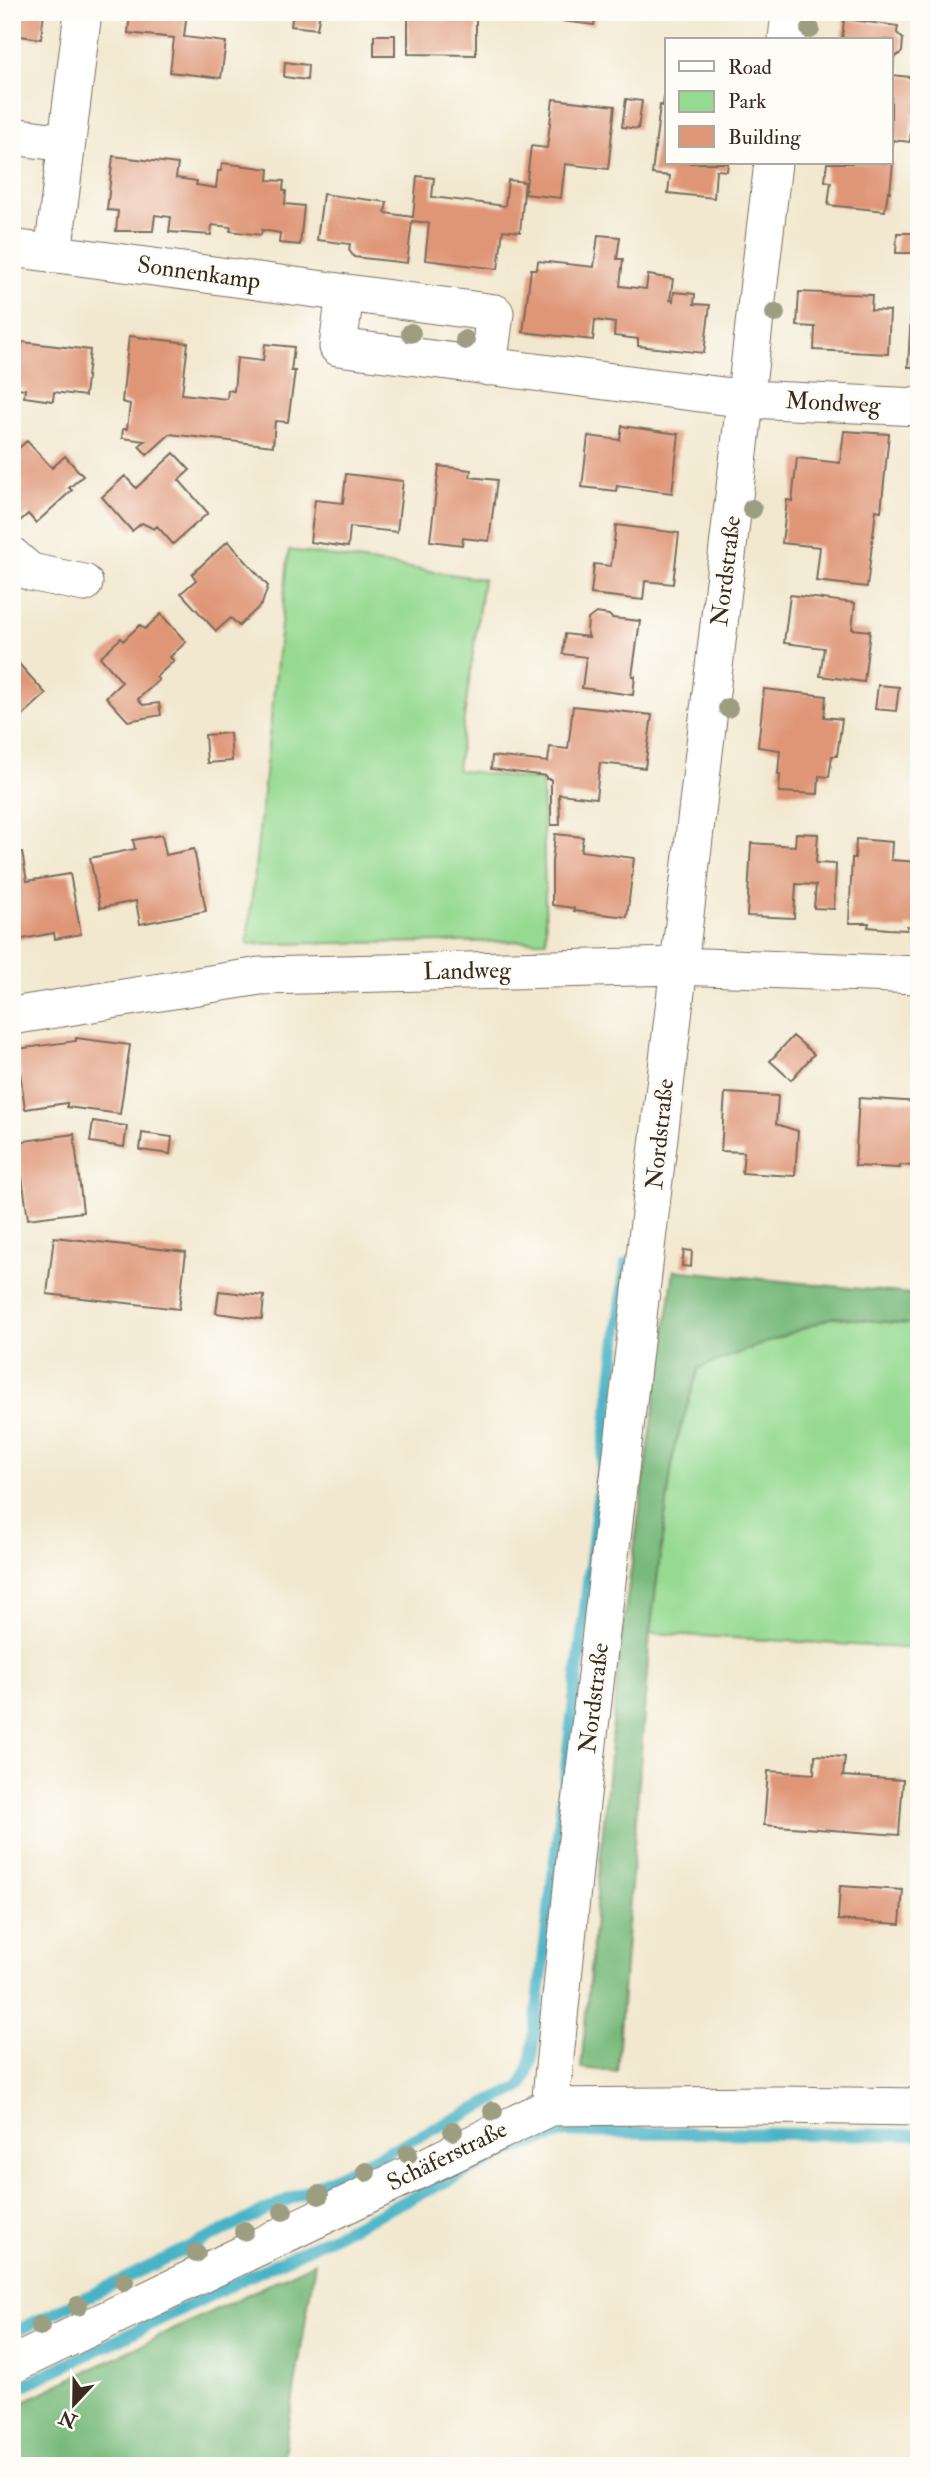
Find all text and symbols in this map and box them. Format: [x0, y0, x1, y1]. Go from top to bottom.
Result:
legend [665, 38, 892, 164]
text: Road [728, 54, 773, 81]
text: Park [728, 88, 766, 115]
text: Building [728, 124, 801, 151]
street label: Sonnenkamp [136, 249, 262, 297]
street label: Mondweg [785, 385, 882, 421]
street label: Nordstraße [704, 514, 748, 628]
street label: Landweg [423, 955, 512, 987]
street label: Nordstraße [639, 1077, 681, 1191]
street label: Nordstraße [572, 1641, 616, 1755]
street label: Schäferstraße [382, 2114, 512, 2198]
north arrow [38, 2370, 108, 2440]
text: N [55, 2404, 81, 2434]

